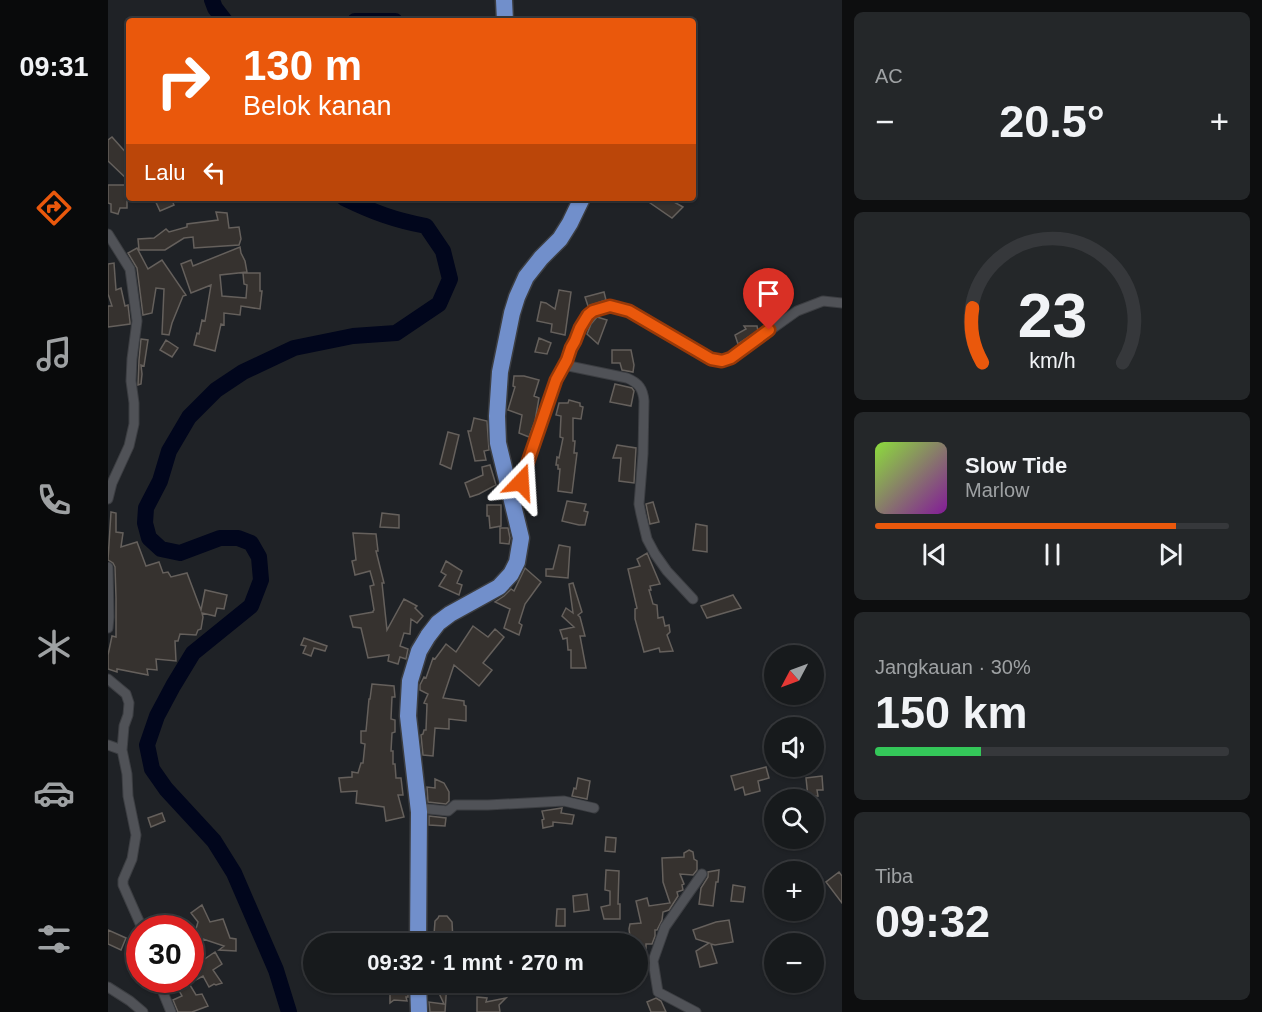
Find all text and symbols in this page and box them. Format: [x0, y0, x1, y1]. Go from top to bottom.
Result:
icon: right [144, 42, 222, 120]
text: 130 m [243, 42, 362, 89]
text: 09:31 [19, 52, 89, 82]
text: AC [875, 65, 903, 87]
text: Belok kanan [243, 91, 392, 121]
text: 20.5° [999, 96, 1105, 147]
text: − [875, 103, 894, 140]
text: + [1210, 103, 1229, 140]
icon: left [198, 156, 231, 189]
text: Lalu [144, 160, 186, 185]
icon: directions [33, 187, 75, 229]
pin [743, 268, 794, 330]
icon: arrive [752, 277, 785, 310]
text: 23 [1017, 281, 1087, 350]
icon: music [33, 333, 75, 375]
text: km/h [1029, 349, 1075, 373]
position arrow [489, 450, 553, 514]
text: Slow Tide [965, 453, 1067, 478]
icon: phone [33, 479, 75, 521]
text: Marlow [965, 479, 1029, 501]
icon: previous [918, 538, 951, 571]
icon: pause [1036, 538, 1069, 571]
icon: next [1154, 538, 1187, 571]
icon: climate [33, 626, 75, 668]
north arrow [764, 645, 824, 705]
map controls [764, 645, 824, 993]
text: Jangkauan · 30% [875, 656, 1031, 678]
text: 150 km [875, 687, 1028, 738]
button: sound [764, 717, 824, 777]
icon: car [33, 772, 75, 814]
button: search [764, 789, 824, 849]
button: + [764, 861, 824, 921]
text: Tiba [875, 865, 913, 887]
text: 09:32 [875, 896, 990, 947]
speed limit sign: 30 [126, 915, 204, 993]
icon: filters [33, 918, 75, 960]
button: − [764, 933, 824, 993]
text: 09:32 · 1 mnt · 270 m [367, 950, 584, 975]

